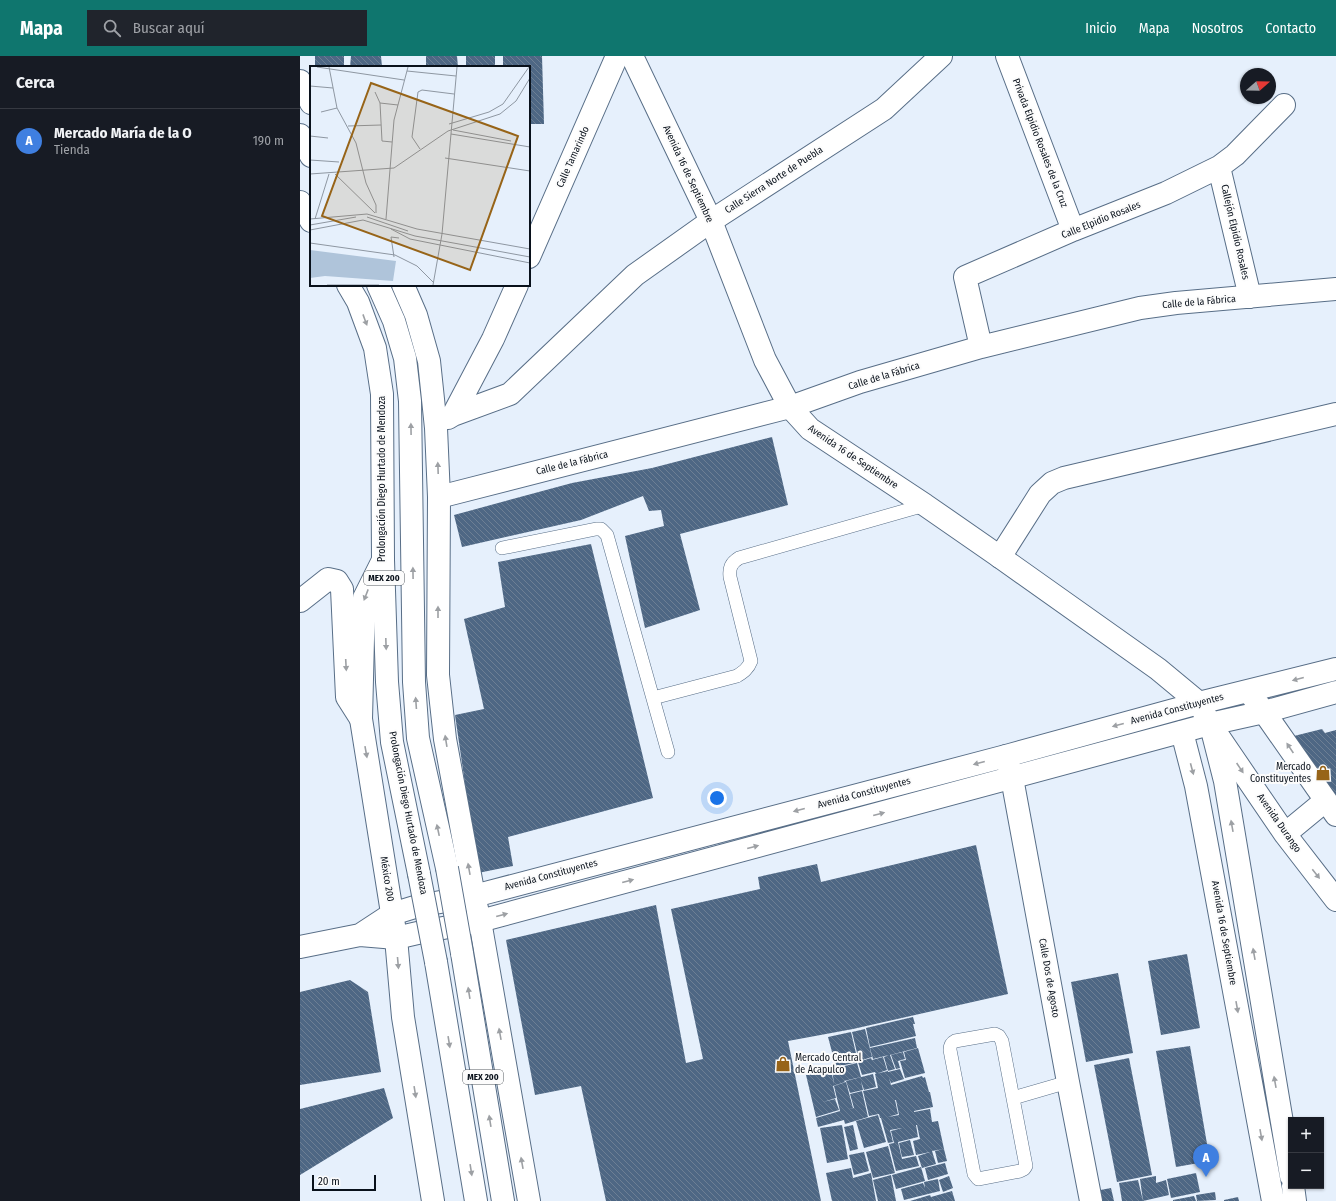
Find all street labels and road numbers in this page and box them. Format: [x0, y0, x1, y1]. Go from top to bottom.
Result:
street label: Privada Elpidio Rosales de la Cruz [1010, 77, 1070, 209]
street label: Avenida 16 de Septiembre [660, 123, 716, 225]
street label: Calle Tamarindo [554, 124, 592, 190]
street label: Calle Sierra Norte de Puebla [723, 144, 825, 216]
street label: Callejón Elpidio Rosales [1218, 183, 1252, 281]
street label: Calle Elpidio Rosales [1060, 199, 1142, 241]
street label: Calle de la Fábrica [1162, 293, 1236, 311]
street label: Calle de la Fábrica [847, 359, 921, 393]
street label: Prolongación Diego Hurtado de Mendoza [376, 396, 388, 562]
street label: Avenida 16 de Septiembre [806, 422, 900, 492]
street label: Calle de la Fábrica [535, 448, 609, 478]
road number: MEX 200 [364, 571, 404, 585]
street label: Avenida Constituyentes [1129, 691, 1225, 727]
street label: Prolongación Diego Hurtado de Mendoza [386, 730, 430, 896]
street label: Avenida Constituyentes [816, 775, 912, 811]
street label: Avenida Durango [1254, 791, 1304, 855]
street label: México 200 [378, 856, 396, 902]
street label: Avenida Constituyentes [503, 857, 599, 893]
street label: Avenida 16 de Septiembre [1209, 880, 1239, 986]
street label: Calle Dos de Agosto [1036, 937, 1062, 1019]
road number: MEX 200 [463, 1070, 503, 1084]

